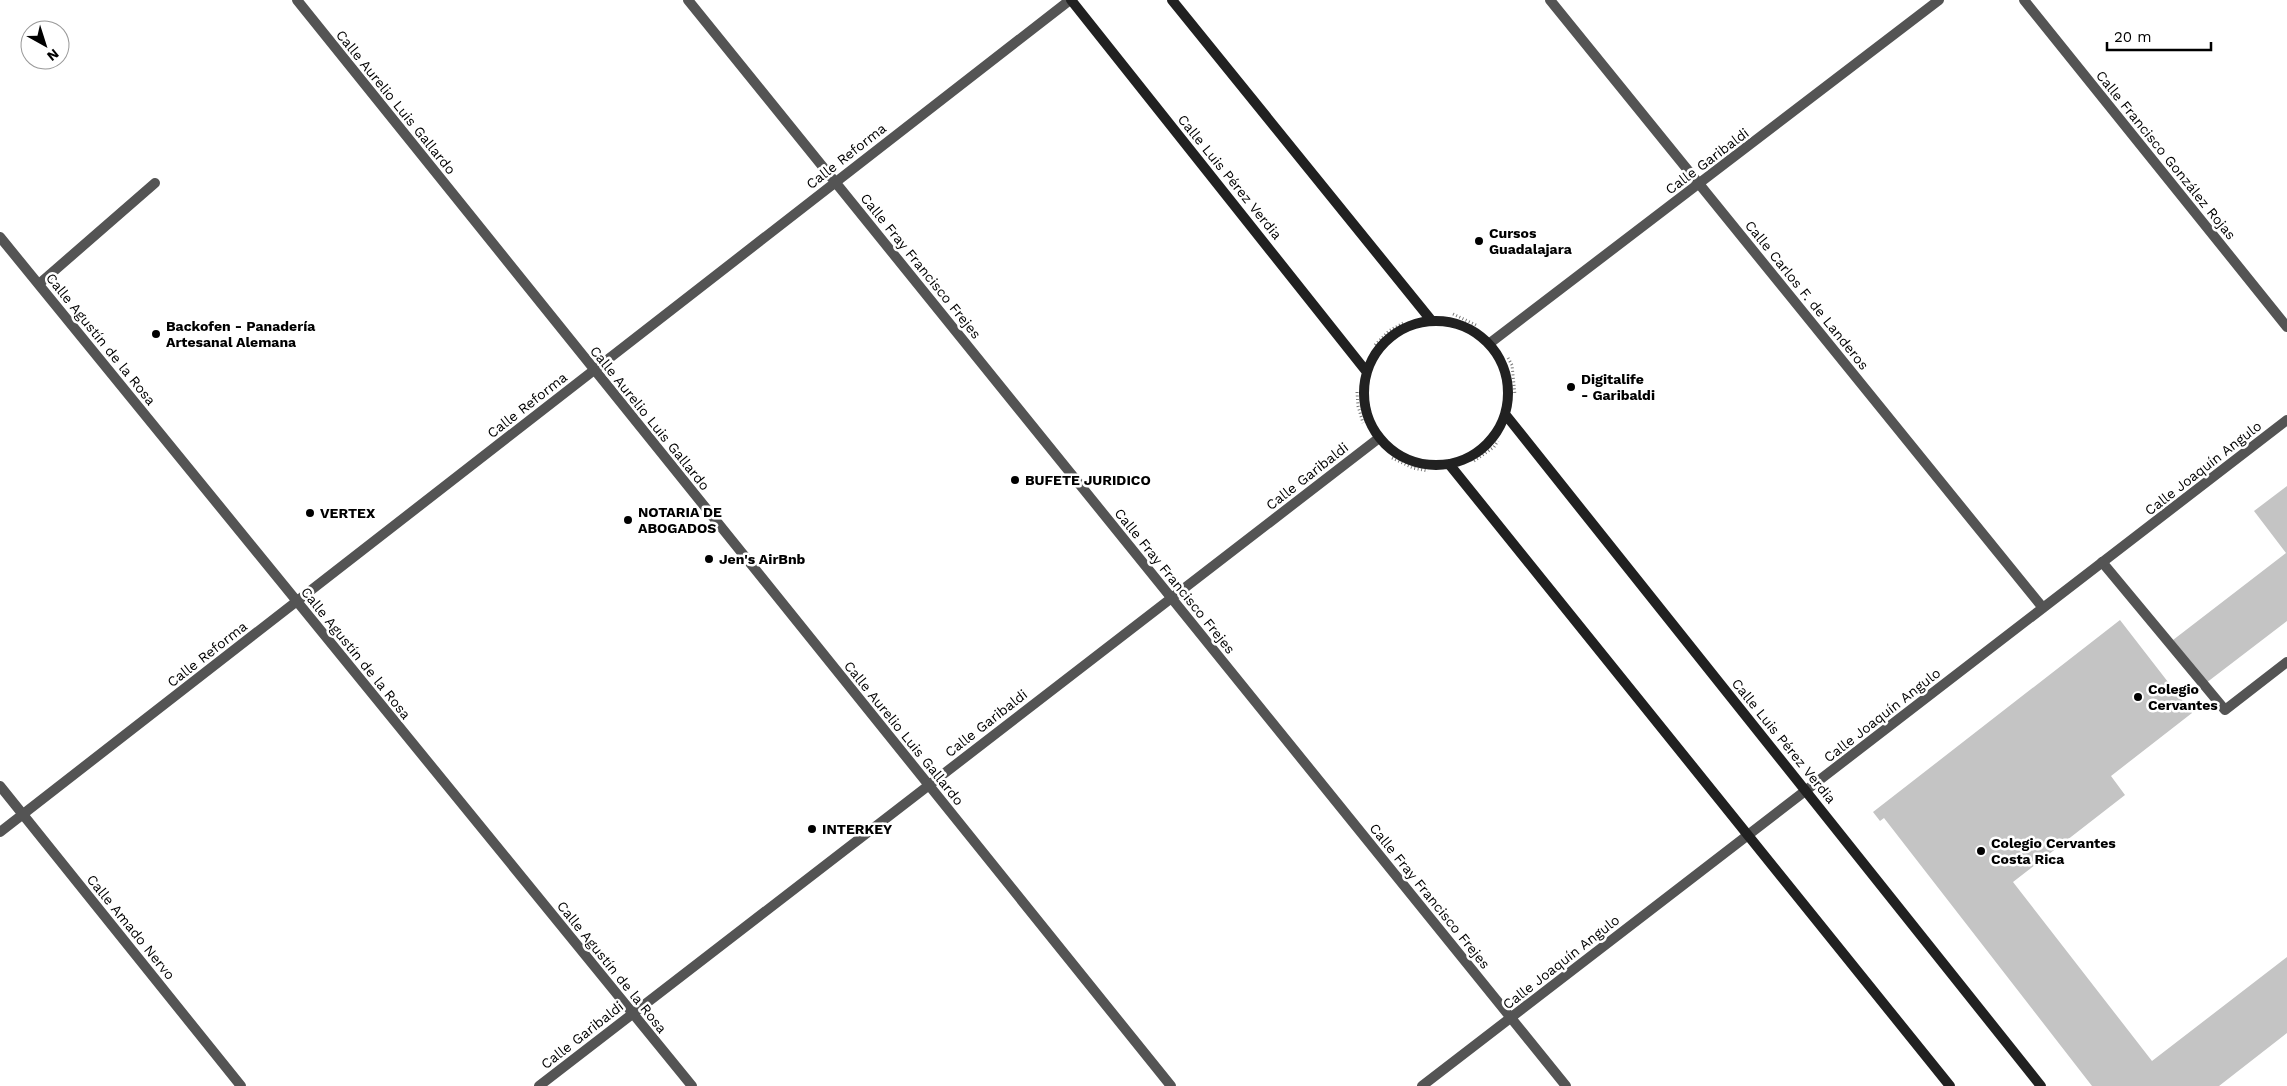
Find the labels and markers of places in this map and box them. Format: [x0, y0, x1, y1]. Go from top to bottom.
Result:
place label: Cursos Guadalajara [1489, 225, 1573, 257]
marker: Cursos Guadalajara [1473, 235, 1485, 247]
place label: Backofen - Panadería Artesanal Alemana [166, 318, 316, 350]
marker: Backofen - Panadería Artesanal Alemana [150, 328, 162, 340]
place label: Digitalife - Garibaldi [1581, 371, 1655, 403]
marker: Digitalife - Garibaldi [1565, 381, 1577, 393]
place label: BUFETE JURIDICO [1025, 472, 1151, 488]
marker: BUFETE JURIDICO [1009, 474, 1021, 486]
place label: NOTARIA DE ABOGADOS [638, 504, 722, 536]
place label: VERTEX [320, 505, 376, 521]
marker: VERTEX [304, 507, 316, 519]
marker: NOTARIA DE ABOGADOS [622, 514, 634, 526]
place label: Jen's AirBnb [719, 551, 806, 567]
marker: Jen's AirBnb [703, 553, 715, 565]
place label: Colegio Cervantes [2148, 681, 2218, 713]
marker: Colegio Cervantes [2132, 691, 2144, 703]
place label: INTERKEY [822, 821, 893, 837]
marker: INTERKEY [806, 823, 818, 835]
place label: Colegio Cervantes Costa Rica [1991, 835, 2116, 867]
marker: Colegio Cervantes Costa Rica [1975, 845, 1987, 857]

